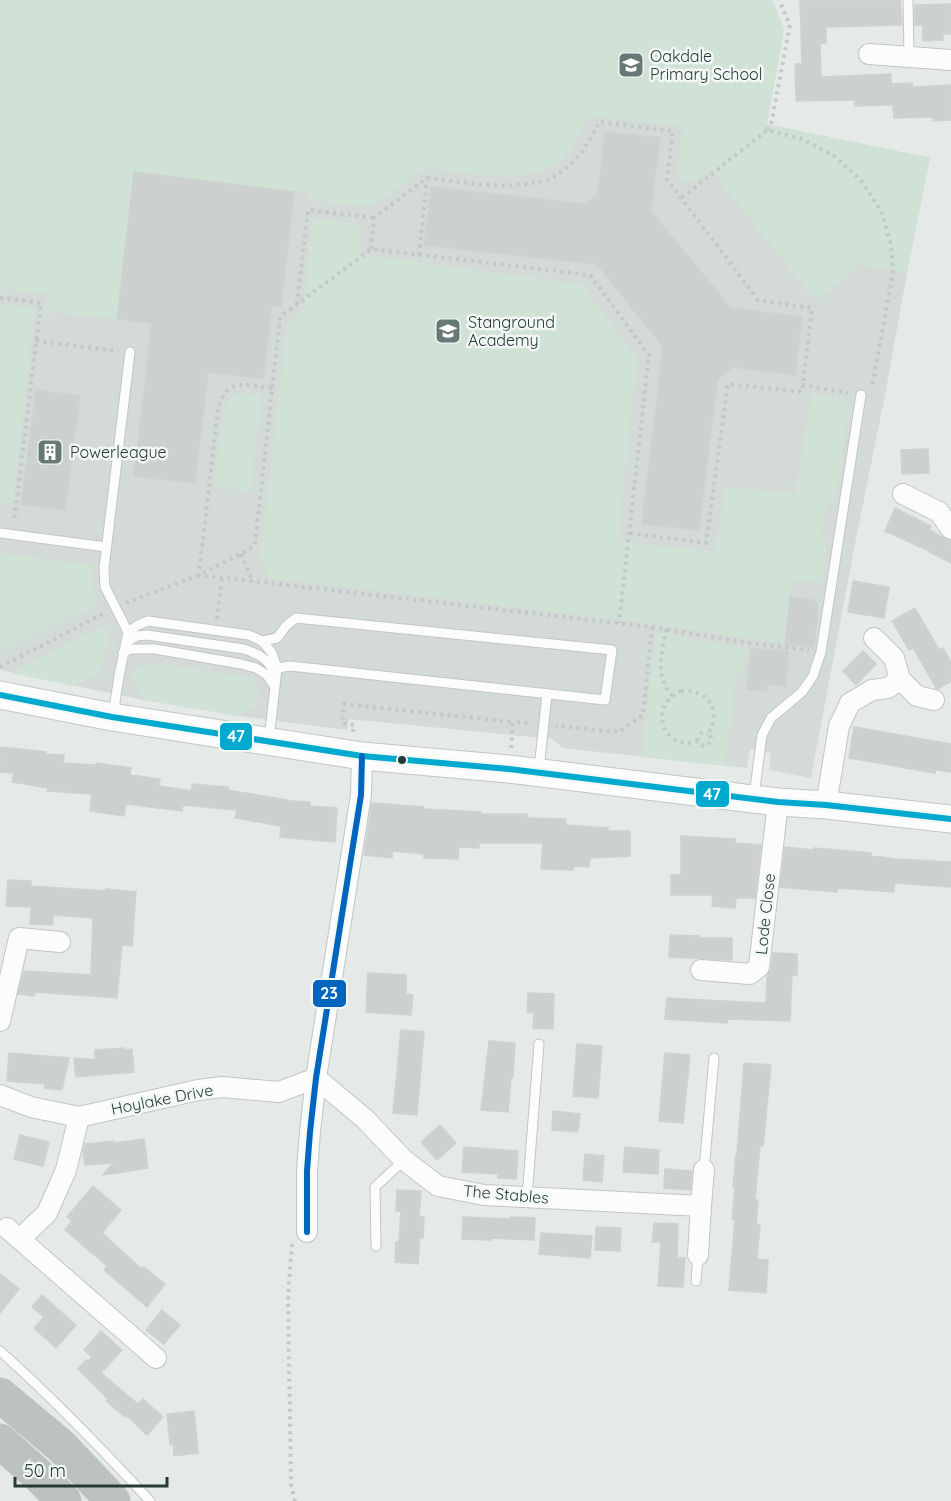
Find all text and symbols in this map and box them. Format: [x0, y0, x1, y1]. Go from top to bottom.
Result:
place label: Oakdale Primary School [650, 46, 762, 84]
school or university icon: Oakdale Primary School [616, 50, 646, 80]
place label: Stanground Academy [468, 312, 555, 350]
school or university icon: Stanground Academy [433, 316, 463, 346]
building icon: Powerleague [35, 437, 65, 467]
place label: Powerleague [70, 442, 167, 462]
line badge: 47 [219, 722, 253, 751]
text: 47 [227, 726, 245, 746]
unlabelled marker [396, 754, 408, 766]
line badge: 47 [695, 780, 730, 808]
text: 47 [703, 784, 721, 804]
street label: Lode Close [751, 872, 779, 956]
line badge: 23 [312, 979, 347, 1008]
text: 23 [320, 983, 338, 1003]
street label: Hoylake Drive [109, 1079, 215, 1119]
street label: The Stables [462, 1180, 550, 1208]
scale bar [15, 1450, 166, 1488]
text: 50 m [24, 1459, 66, 1482]

